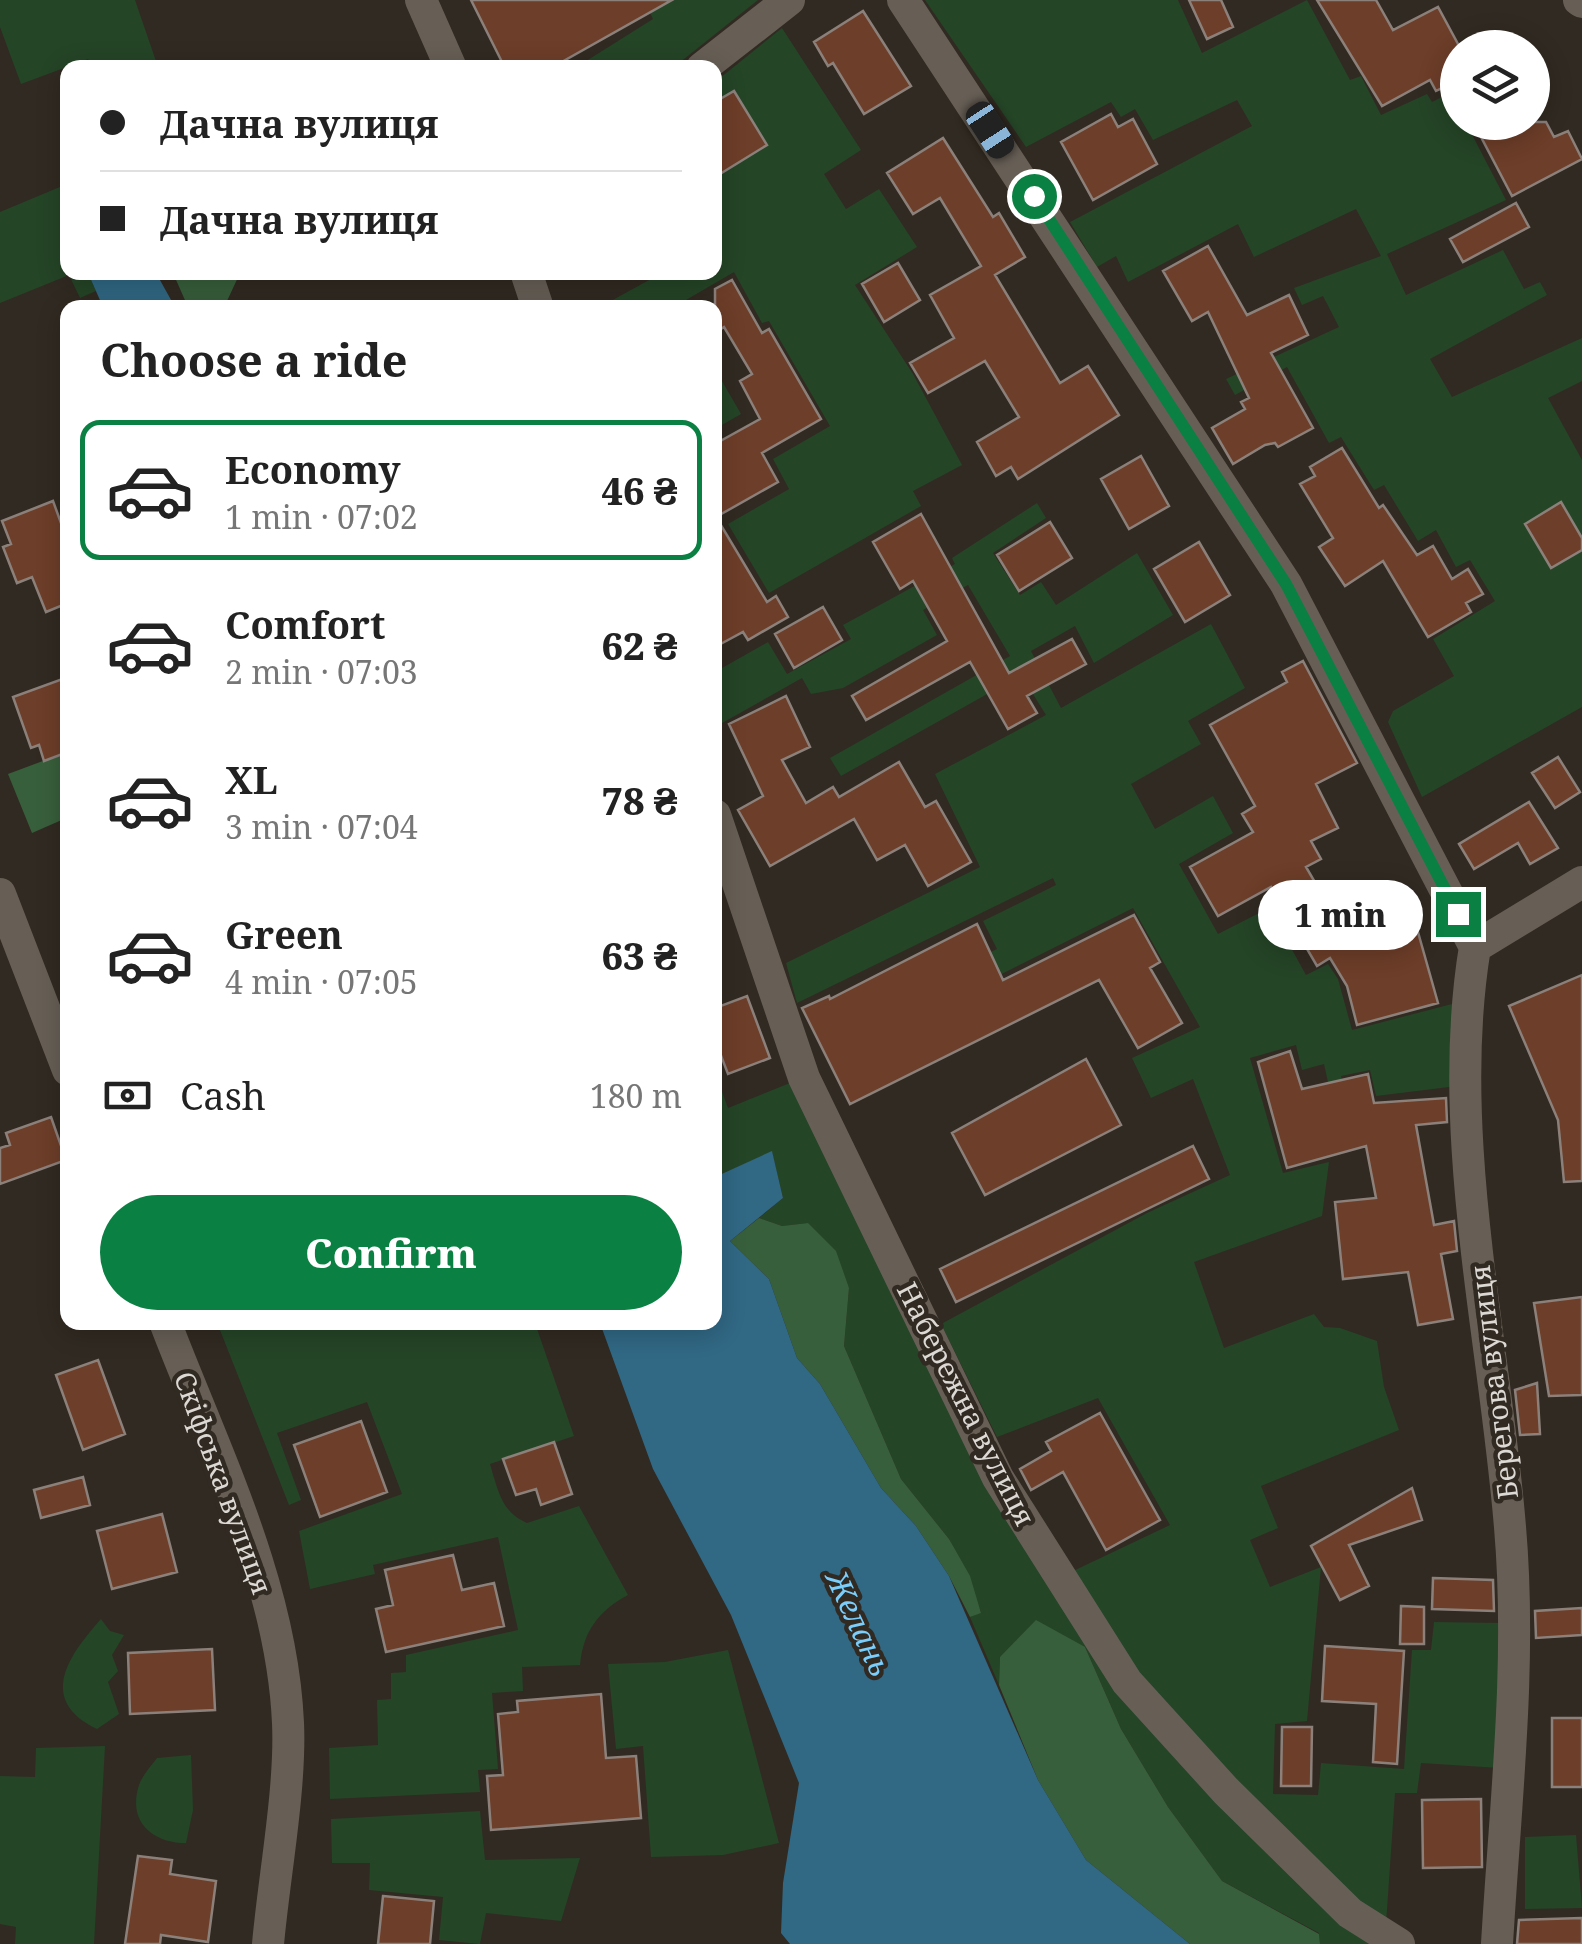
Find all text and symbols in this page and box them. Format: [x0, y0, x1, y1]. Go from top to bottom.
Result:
map controls [1440, 30, 1550, 140]
button: layers [1440, 30, 1550, 140]
text: Дачна вулиця [160, 97, 438, 149]
car [961, 97, 1019, 163]
route start [1012, 174, 1057, 219]
text: Дачна вулиця [160, 193, 438, 245]
text: Choose a ride [100, 329, 408, 390]
text: Economy [225, 443, 401, 495]
icon: car [105, 445, 195, 535]
text: 46 ₴ [601, 464, 677, 516]
text: 1 min · 07:02 [225, 495, 418, 538]
text: Comfort [225, 598, 385, 650]
icon: car [105, 600, 195, 690]
text: 62 ₴ [601, 619, 677, 671]
text: 2 min · 07:03 [225, 650, 418, 693]
text: XL [225, 753, 278, 805]
icon: car [105, 755, 195, 845]
text: 78 ₴ [601, 774, 677, 826]
text: 3 min · 07:04 [225, 805, 418, 848]
callout: 1 min [1258, 879, 1423, 949]
route end [1436, 892, 1481, 937]
text: 1 min [1295, 893, 1386, 936]
text: Green [225, 908, 343, 960]
icon: car [105, 910, 195, 1000]
text: 63 ₴ [601, 929, 677, 981]
text: 4 min · 07:05 [225, 960, 418, 1003]
icon: cash [100, 1068, 155, 1123]
text: Cash [180, 1069, 266, 1121]
text: 180 m [590, 1074, 682, 1117]
button: Confirm [100, 1195, 682, 1310]
street label: Берегова вулиця [1460, 1263, 1526, 1501]
street label: Набережна вулиця [889, 1275, 1045, 1532]
street label: Скіфська вулиця [166, 1366, 282, 1599]
water label: Желань [816, 1561, 902, 1683]

